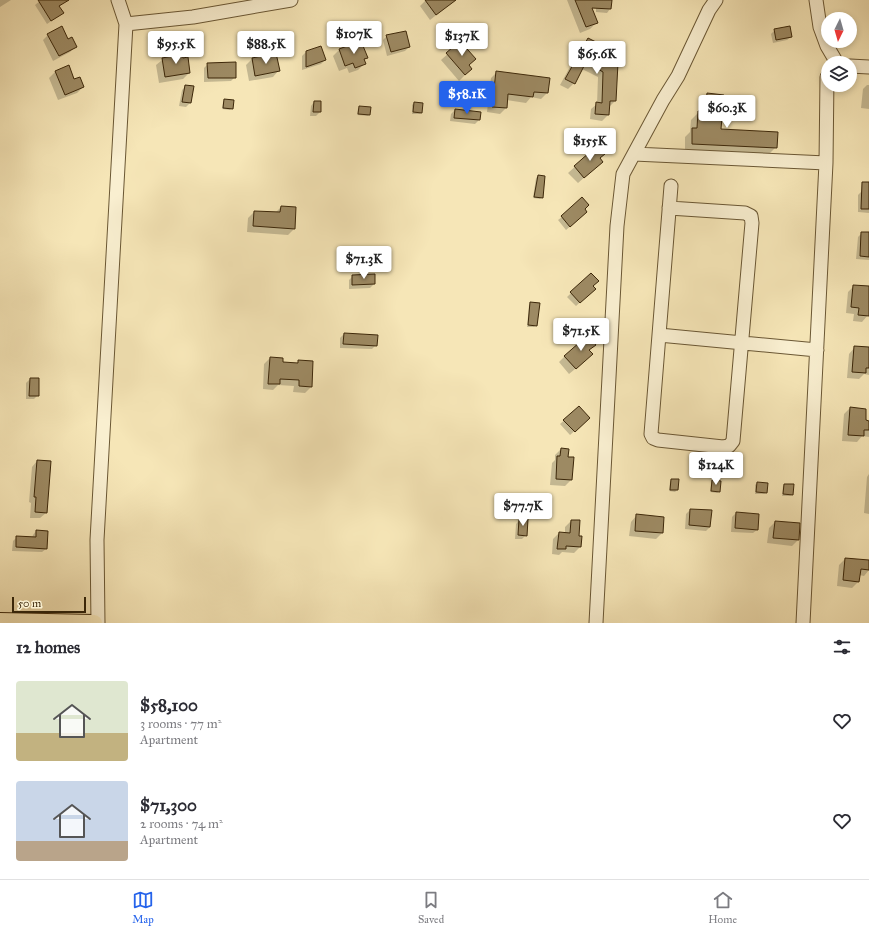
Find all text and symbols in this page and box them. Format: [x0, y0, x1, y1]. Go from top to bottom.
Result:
north arrow [821, 12, 857, 48]
map controls [821, 12, 857, 92]
pin: $107K [326, 21, 382, 55]
pin: $137K [434, 23, 490, 57]
text: $107K [336, 26, 372, 42]
text: $137K [445, 28, 479, 44]
pin: $95.5K [143, 31, 209, 65]
pin: $88.5K [233, 31, 299, 65]
text: $95.5K [157, 36, 195, 52]
text: $88.5K [246, 36, 286, 52]
pin: $65.6K [564, 41, 630, 75]
text: $65.6K [578, 46, 616, 62]
button: layers [821, 56, 857, 92]
pin: $58.1K [434, 81, 500, 115]
text: $58.1K [448, 86, 486, 102]
pin: $60.3K [694, 95, 760, 129]
text: $60.3K [707, 100, 747, 116]
pin: $155K [562, 128, 618, 162]
text: $155K [573, 133, 607, 149]
pin: $71.3K [331, 246, 397, 280]
text: $71.3K [345, 251, 383, 267]
pin: $71.5K [548, 318, 614, 352]
text: $71.5K [562, 323, 600, 339]
pin: $124K [688, 452, 744, 486]
text: $124K [698, 457, 734, 473]
pin: $77.7K [490, 493, 556, 527]
text: $77.7K [503, 498, 543, 514]
scale bar [12, 595, 86, 614]
text: 50 m [18, 597, 41, 610]
icon: filters [831, 636, 853, 658]
text: 12 homes [16, 637, 80, 658]
text: $58,100 [140, 695, 198, 716]
icon: home [48, 697, 96, 745]
icon: heart [831, 710, 853, 732]
text: 3 rooms · 77 m² [140, 716, 222, 732]
text: Apartment [140, 732, 198, 748]
text: $71,300 [140, 795, 197, 816]
icon: home [48, 797, 96, 845]
icon: heart [831, 810, 853, 832]
text: 2 rooms · 74 m² [140, 816, 223, 832]
text: Apartment [140, 832, 198, 848]
tab: Map [132, 889, 154, 926]
tab: Saved [418, 889, 444, 926]
tab: Home [708, 889, 737, 926]

